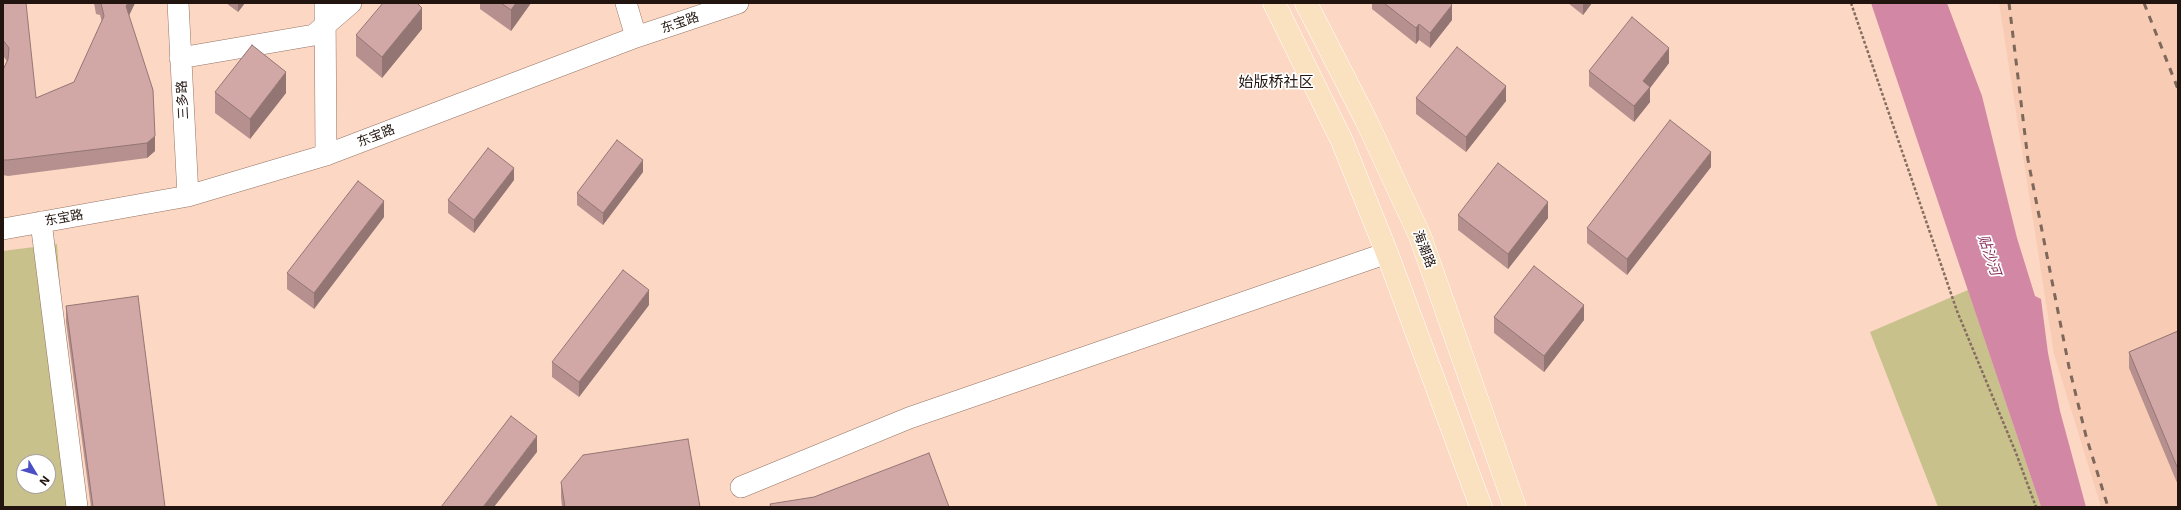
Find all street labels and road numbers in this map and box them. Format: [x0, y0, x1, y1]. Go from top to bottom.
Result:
street label: 东宝路 [659, 9, 701, 37]
street label: 三多路 [174, 80, 192, 120]
street label: 东宝路 [355, 122, 397, 150]
street label: 东宝路 [43, 207, 85, 229]
street label: 海潮路 [1410, 228, 1438, 270]

